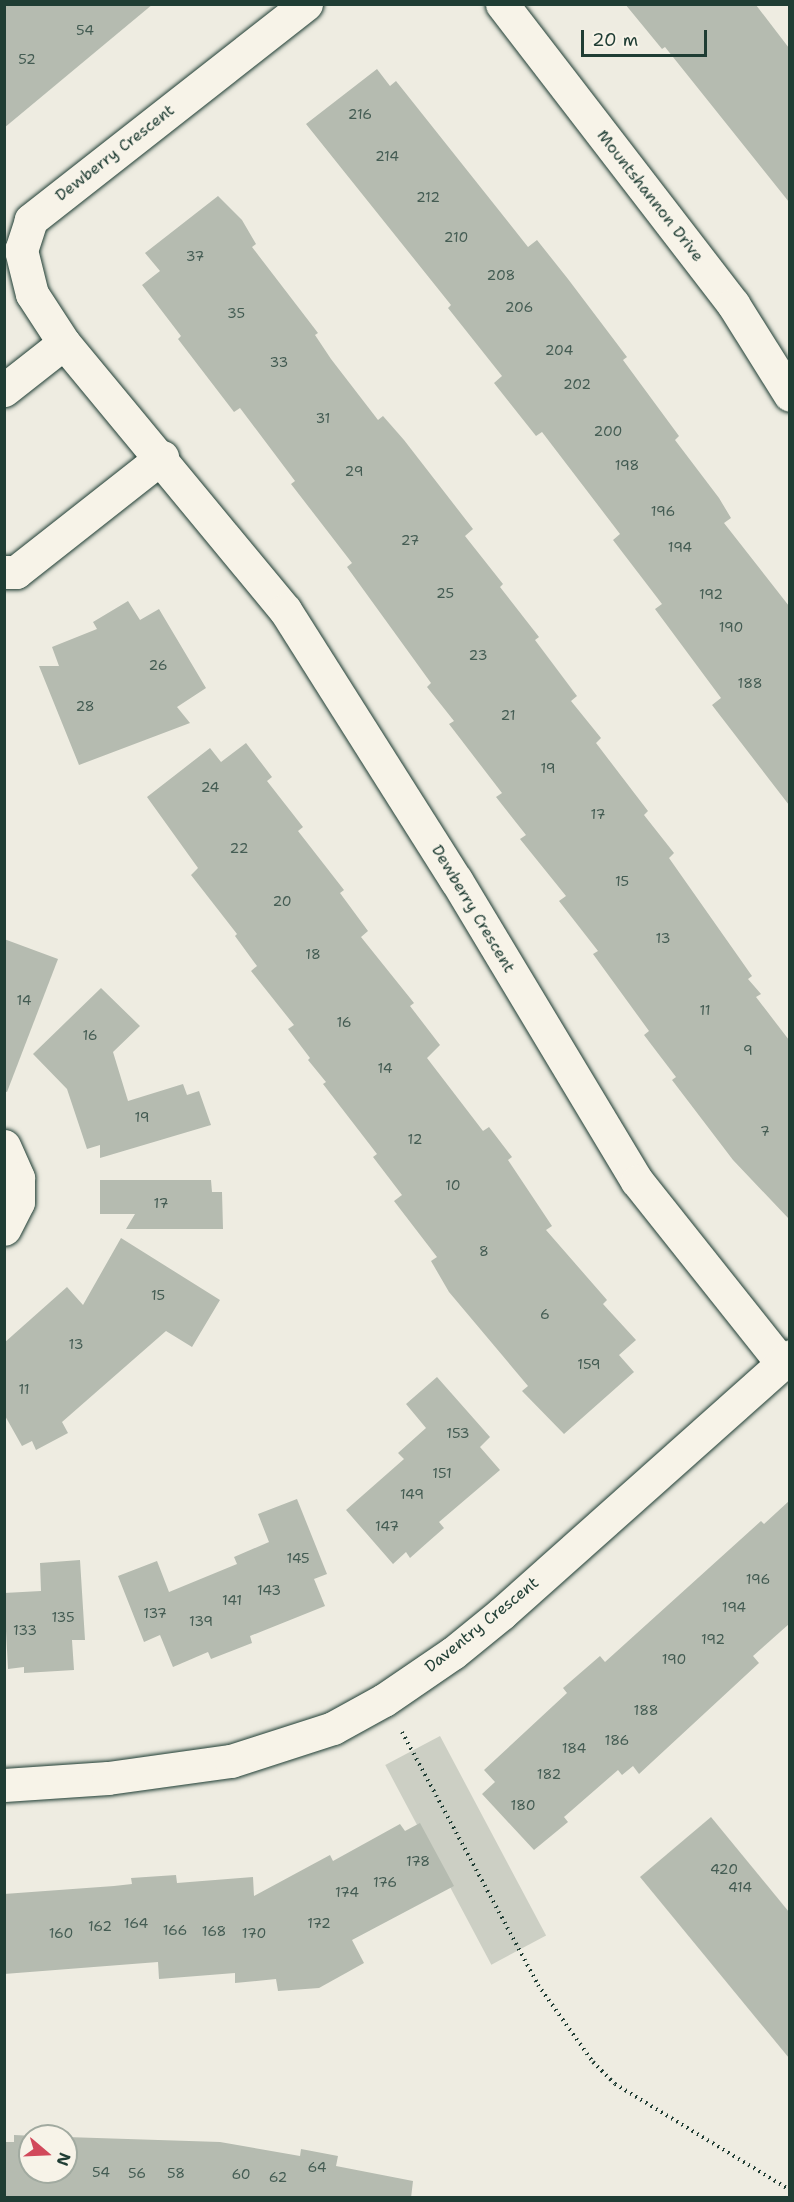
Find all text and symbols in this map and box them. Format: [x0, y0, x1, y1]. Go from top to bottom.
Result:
scale bar [584, 18, 710, 56]
house number: 54 [76, 22, 94, 38]
text: 20 m [592, 28, 638, 52]
house number: 52 [18, 51, 36, 67]
street label: Dewberry Crescent [52, 101, 178, 205]
house number: 216 [348, 106, 372, 122]
street label: Mountshannon Drive [593, 126, 707, 266]
house number: 214 [375, 148, 399, 164]
house number: 212 [416, 189, 440, 205]
house number: 210 [444, 229, 468, 245]
house number: 37 [186, 248, 204, 264]
house number: 208 [487, 267, 515, 283]
house number: 206 [505, 299, 533, 315]
house number: 35 [227, 305, 245, 321]
house number: 204 [545, 342, 573, 358]
house number: 33 [270, 354, 288, 370]
house number: 202 [563, 376, 591, 392]
house number: 31 [316, 410, 330, 426]
house number: 200 [594, 423, 622, 439]
house number: 198 [615, 457, 639, 473]
house number: 29 [345, 463, 363, 479]
house number: 196 [651, 503, 675, 519]
house number: 27 [401, 532, 419, 548]
house number: 194 [668, 539, 692, 555]
house number: 25 [436, 585, 454, 601]
house number: 192 [699, 586, 723, 602]
house number: 190 [719, 619, 743, 635]
house number: 23 [469, 647, 487, 663]
house number: 26 [149, 657, 167, 673]
house number: 188 [738, 675, 762, 691]
house number: 28 [75, 698, 95, 714]
house number: 21 [501, 707, 515, 723]
house number: 19 [540, 760, 556, 776]
house number: 24 [201, 779, 219, 795]
house number: 17 [591, 806, 605, 822]
house number: 22 [230, 840, 248, 856]
street label: Dewberry Crescent [427, 842, 519, 976]
house number: 15 [615, 873, 629, 889]
house number: 20 [272, 893, 292, 909]
house number: 13 [656, 930, 670, 946]
house number: 18 [305, 946, 321, 962]
house number: 14 [16, 992, 32, 1008]
house number: 11 [699, 1002, 711, 1018]
house number: 16 [336, 1014, 352, 1030]
house number: 16 [82, 1027, 98, 1043]
house number: 9 [743, 1042, 753, 1058]
house number: 14 [377, 1060, 393, 1076]
house number: 19 [134, 1109, 150, 1125]
house number: 7 [760, 1123, 770, 1139]
house number: 12 [408, 1131, 422, 1147]
house number: 10 [445, 1177, 461, 1193]
house number: 17 [154, 1195, 168, 1211]
house number: 8 [479, 1243, 489, 1259]
house number: 15 [151, 1287, 165, 1303]
house number: 6 [540, 1306, 550, 1322]
house number: 13 [69, 1336, 83, 1352]
house number: 159 [577, 1356, 601, 1372]
house number: 11 [18, 1381, 30, 1397]
house number: 153 [446, 1425, 470, 1441]
house number: 151 [432, 1465, 452, 1481]
house number: 149 [400, 1486, 424, 1502]
house number: 147 [375, 1518, 399, 1534]
house number: 145 [286, 1550, 310, 1566]
house number: 196 [746, 1571, 770, 1587]
street label: Daventry Crescent [421, 1573, 543, 1677]
house number: 143 [257, 1582, 281, 1598]
house number: 141 [222, 1592, 242, 1608]
house number: 194 [722, 1599, 746, 1615]
house number: 137 [143, 1605, 167, 1621]
house number: 135 [51, 1609, 75, 1625]
house number: 139 [189, 1613, 213, 1629]
house number: 133 [13, 1622, 37, 1638]
house number: 192 [701, 1631, 725, 1647]
house number: 190 [662, 1651, 686, 1667]
house number: 188 [634, 1702, 658, 1718]
house number: 186 [605, 1732, 629, 1748]
house number: 184 [562, 1740, 586, 1756]
house number: 182 [537, 1766, 561, 1782]
house number: 180 [511, 1797, 535, 1813]
house number: 178 [406, 1853, 430, 1869]
house number: 420 [710, 1861, 738, 1877]
house number: 176 [373, 1874, 397, 1890]
house number: 414 [728, 1879, 752, 1895]
house number: 174 [335, 1884, 359, 1900]
house number: 164 [124, 1915, 148, 1931]
house number: 172 [307, 1915, 331, 1931]
house number: 162 [88, 1918, 112, 1934]
house number: 166 [163, 1922, 187, 1938]
house number: 168 [202, 1923, 226, 1939]
house number: 160 [49, 1925, 73, 1941]
house number: 170 [242, 1925, 266, 1941]
north arrow [18, 2124, 78, 2184]
text: N [52, 2150, 76, 2169]
house number: 64 [307, 2159, 327, 2175]
house number: 54 [92, 2164, 110, 2180]
house number: 56 [128, 2165, 146, 2181]
house number: 58 [167, 2165, 185, 2181]
house number: 60 [231, 2166, 251, 2182]
house number: 62 [269, 2169, 287, 2185]

